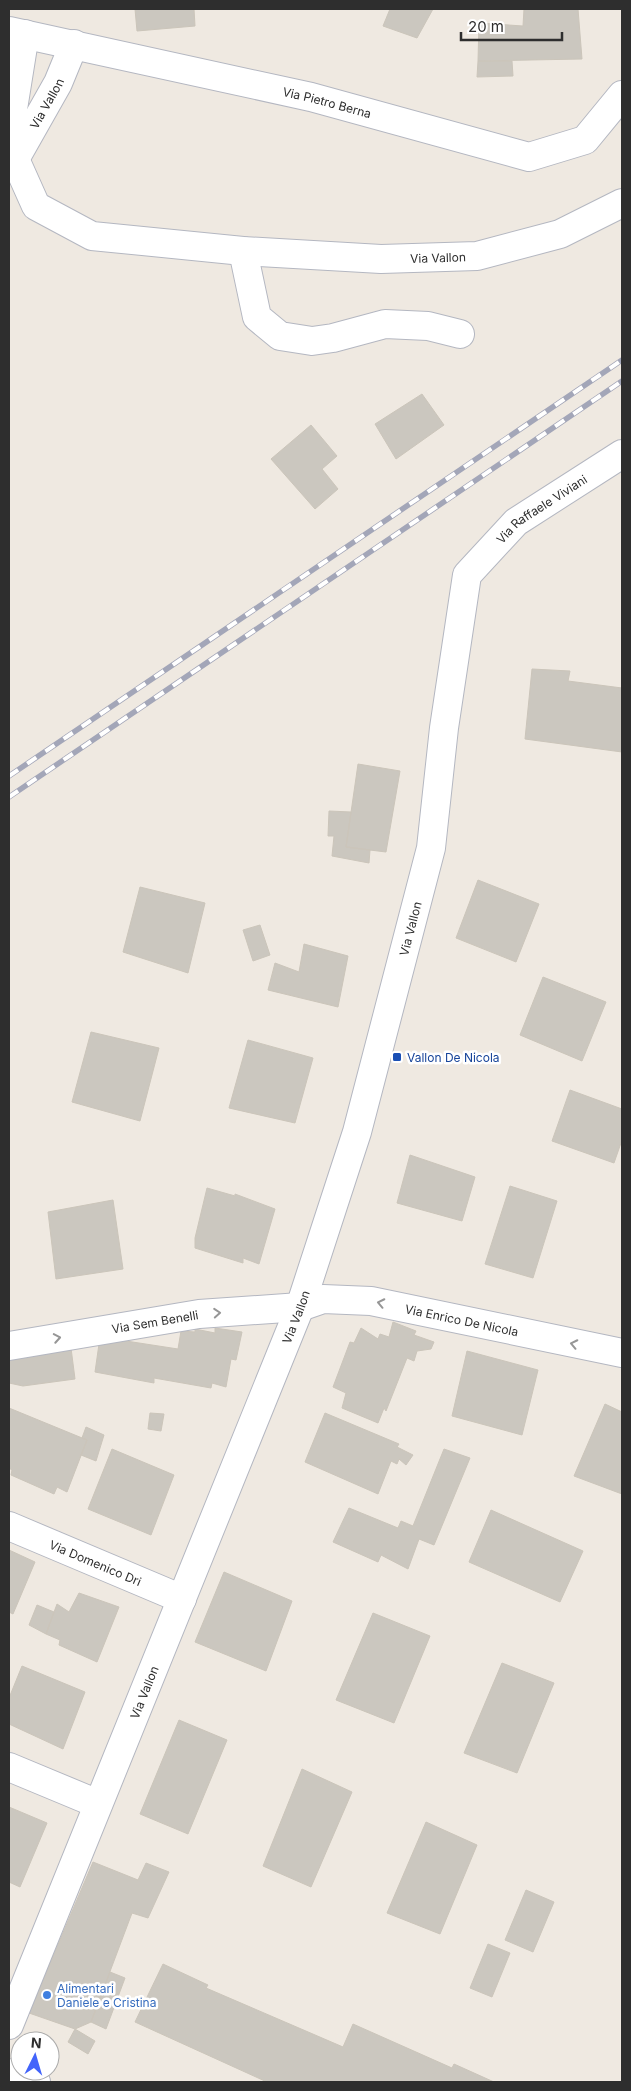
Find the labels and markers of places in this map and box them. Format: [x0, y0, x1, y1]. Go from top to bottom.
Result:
place label: Vallon De Nicola [407, 1050, 500, 1065]
marker: Vallon De Nicola [391, 1051, 403, 1063]
place label: Alimentari Daniele e Cristina [57, 1981, 156, 2010]
marker: Alimentari Daniele e Cristina [41, 1989, 53, 2001]

